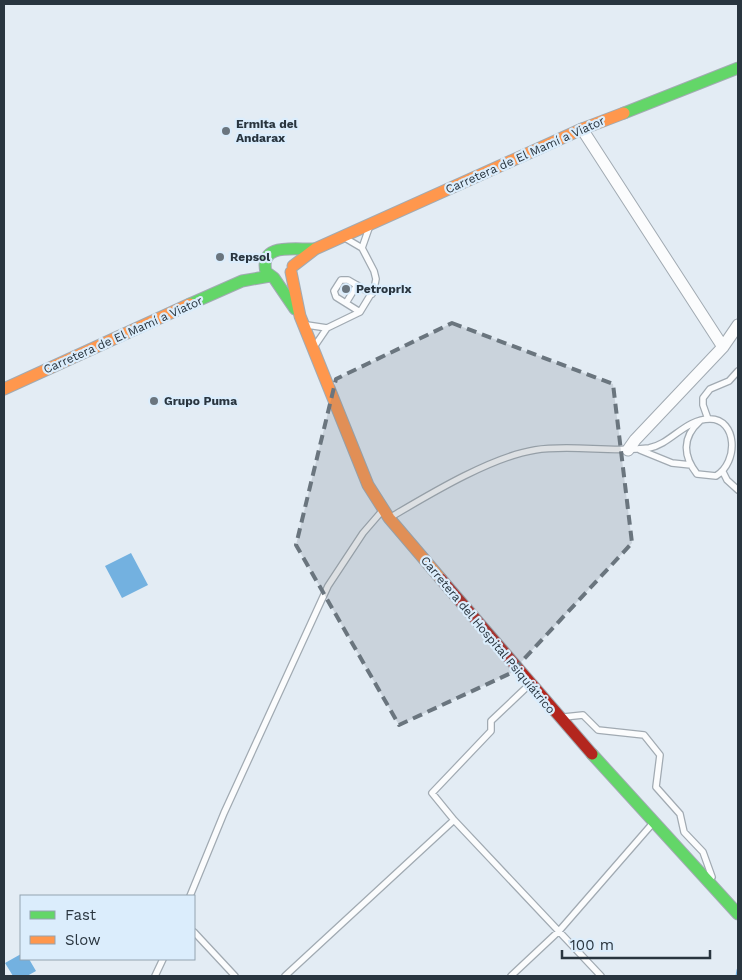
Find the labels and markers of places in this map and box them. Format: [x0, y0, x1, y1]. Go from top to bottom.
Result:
place label: Ermita del Andarax [236, 117, 298, 145]
marker: Ermita del Andarax [220, 125, 232, 137]
place label: Repsol [230, 250, 270, 264]
marker: Repsol [214, 251, 226, 263]
place label: Petroprix [356, 282, 411, 296]
marker: Petroprix [340, 283, 352, 295]
place label: Grupo Puma [164, 394, 237, 408]
marker: Grupo Puma [148, 395, 160, 407]

